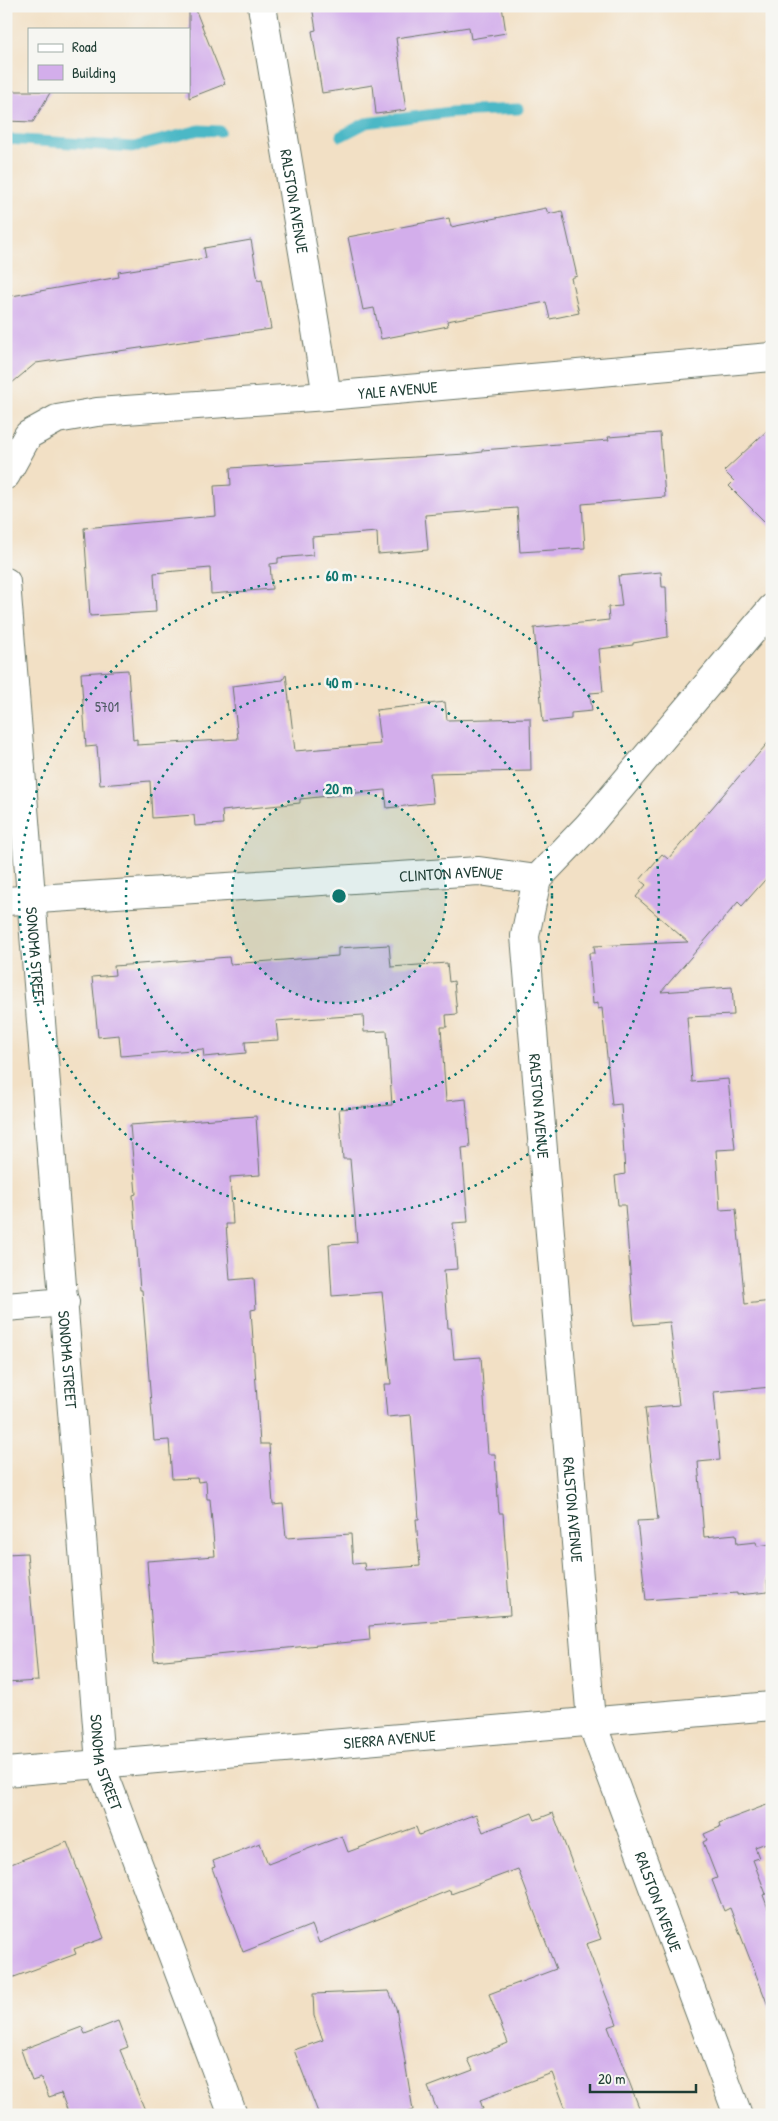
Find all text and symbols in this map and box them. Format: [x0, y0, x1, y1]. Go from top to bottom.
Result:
legend [28, 28, 190, 92]
text: Road [72, 36, 97, 57]
text: Building [72, 62, 116, 83]
street label: RALSTON AVENUE [275, 148, 314, 255]
street label: YALE AVENUE [357, 375, 439, 404]
text: 60 m [326, 565, 352, 586]
text: 40 m [326, 672, 352, 693]
house number: 5701 [95, 697, 119, 716]
text: 20 m [325, 778, 353, 799]
street label: CLINTON AVENUE [399, 860, 504, 887]
centre of rings [330, 887, 348, 905]
street label: SONOMA STREET [21, 906, 51, 1006]
street label: RALSTON AVENUE [524, 1053, 555, 1160]
street label: SONOMA STREET [53, 1310, 83, 1410]
street label: RALSTON AVENUE [558, 1456, 589, 1563]
street label: SONOMA STREET [85, 1713, 128, 1814]
street label: SIERRA AVENUE [343, 1724, 437, 1754]
street label: RALSTON AVENUE [630, 1849, 687, 1955]
scale bar [590, 2061, 697, 2093]
text: 20 m [598, 2068, 625, 2089]

